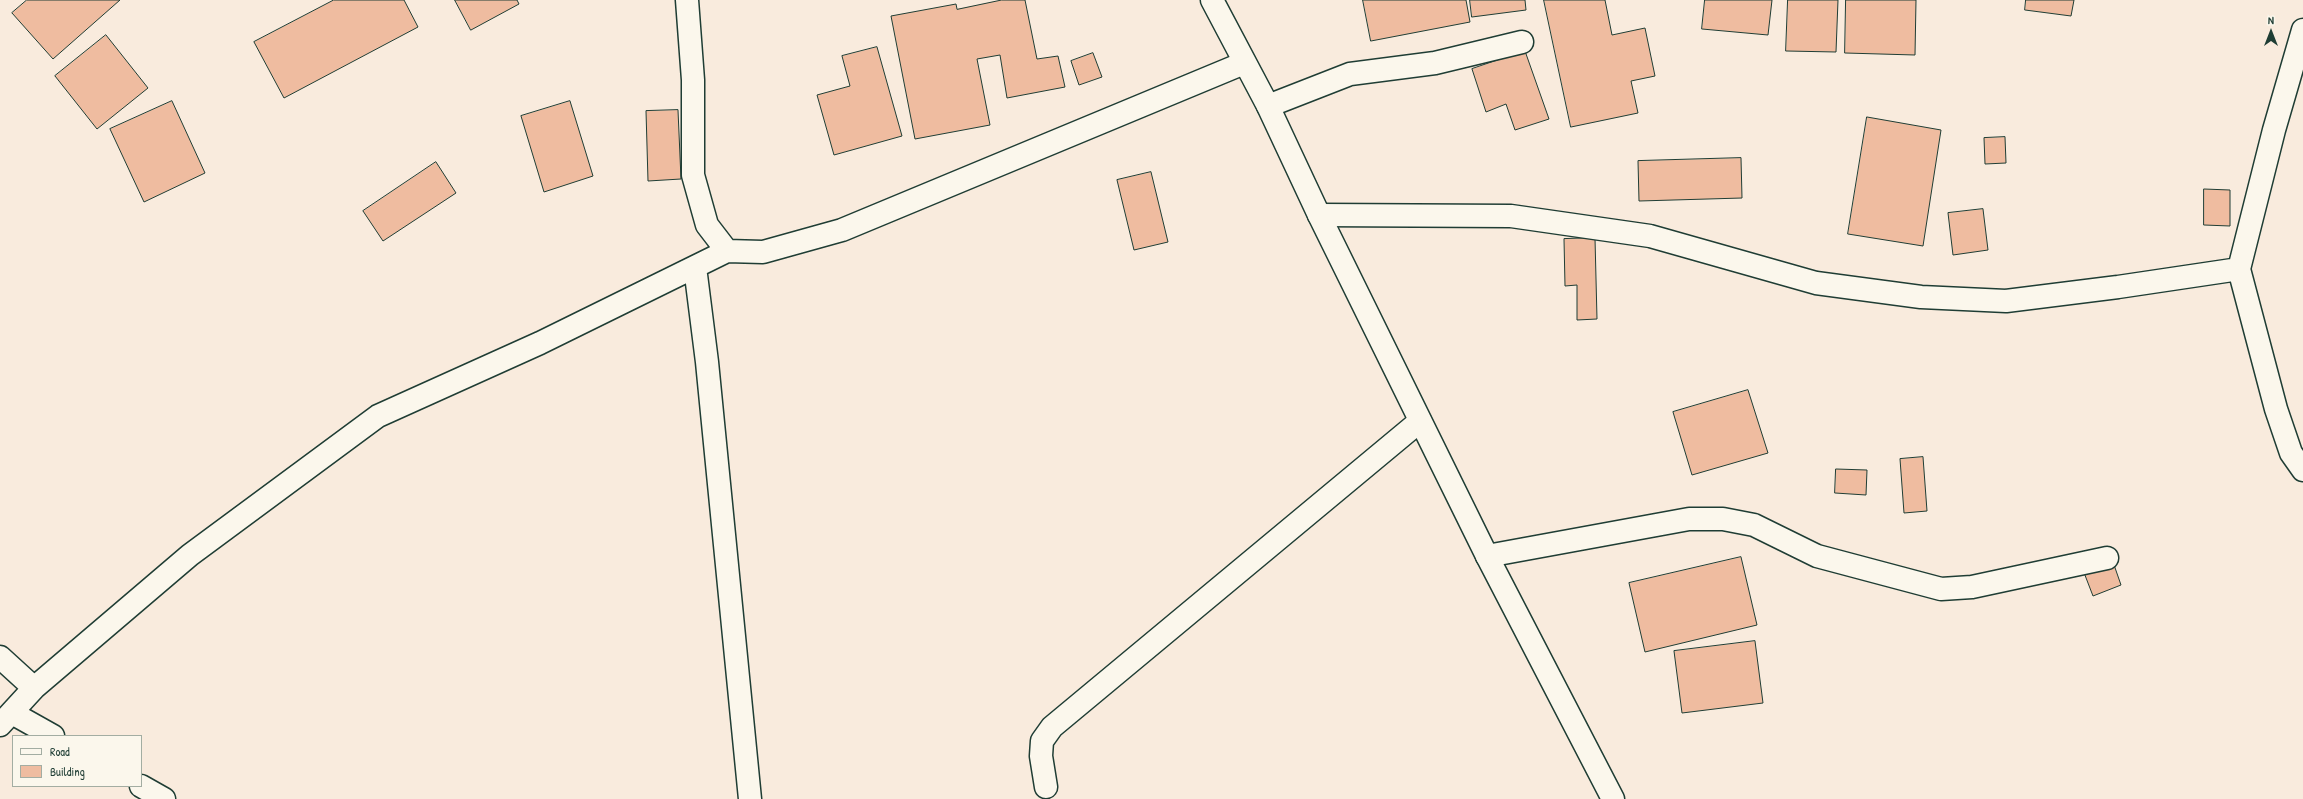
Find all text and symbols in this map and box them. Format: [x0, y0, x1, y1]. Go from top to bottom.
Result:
north arrow [2251, 12, 2291, 52]
text: N [2268, 13, 2274, 27]
legend [12, 735, 142, 787]
text: Road [50, 743, 70, 760]
text: Building [50, 763, 85, 780]

